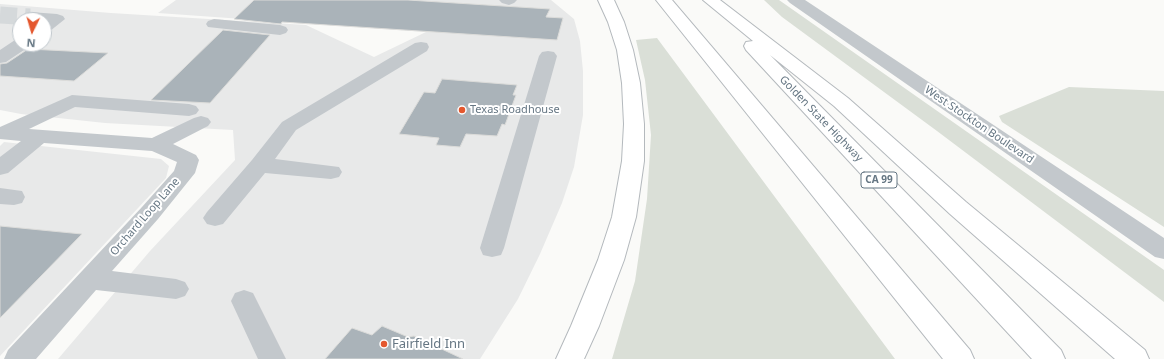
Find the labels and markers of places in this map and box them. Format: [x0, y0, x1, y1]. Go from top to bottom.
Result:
place label: Texas Roadhouse [470, 103, 560, 117]
marker: Texas Roadhouse [457, 105, 467, 115]
place label: Fairfield Inn [392, 336, 465, 352]
marker: Fairfield Inn [379, 339, 389, 349]

